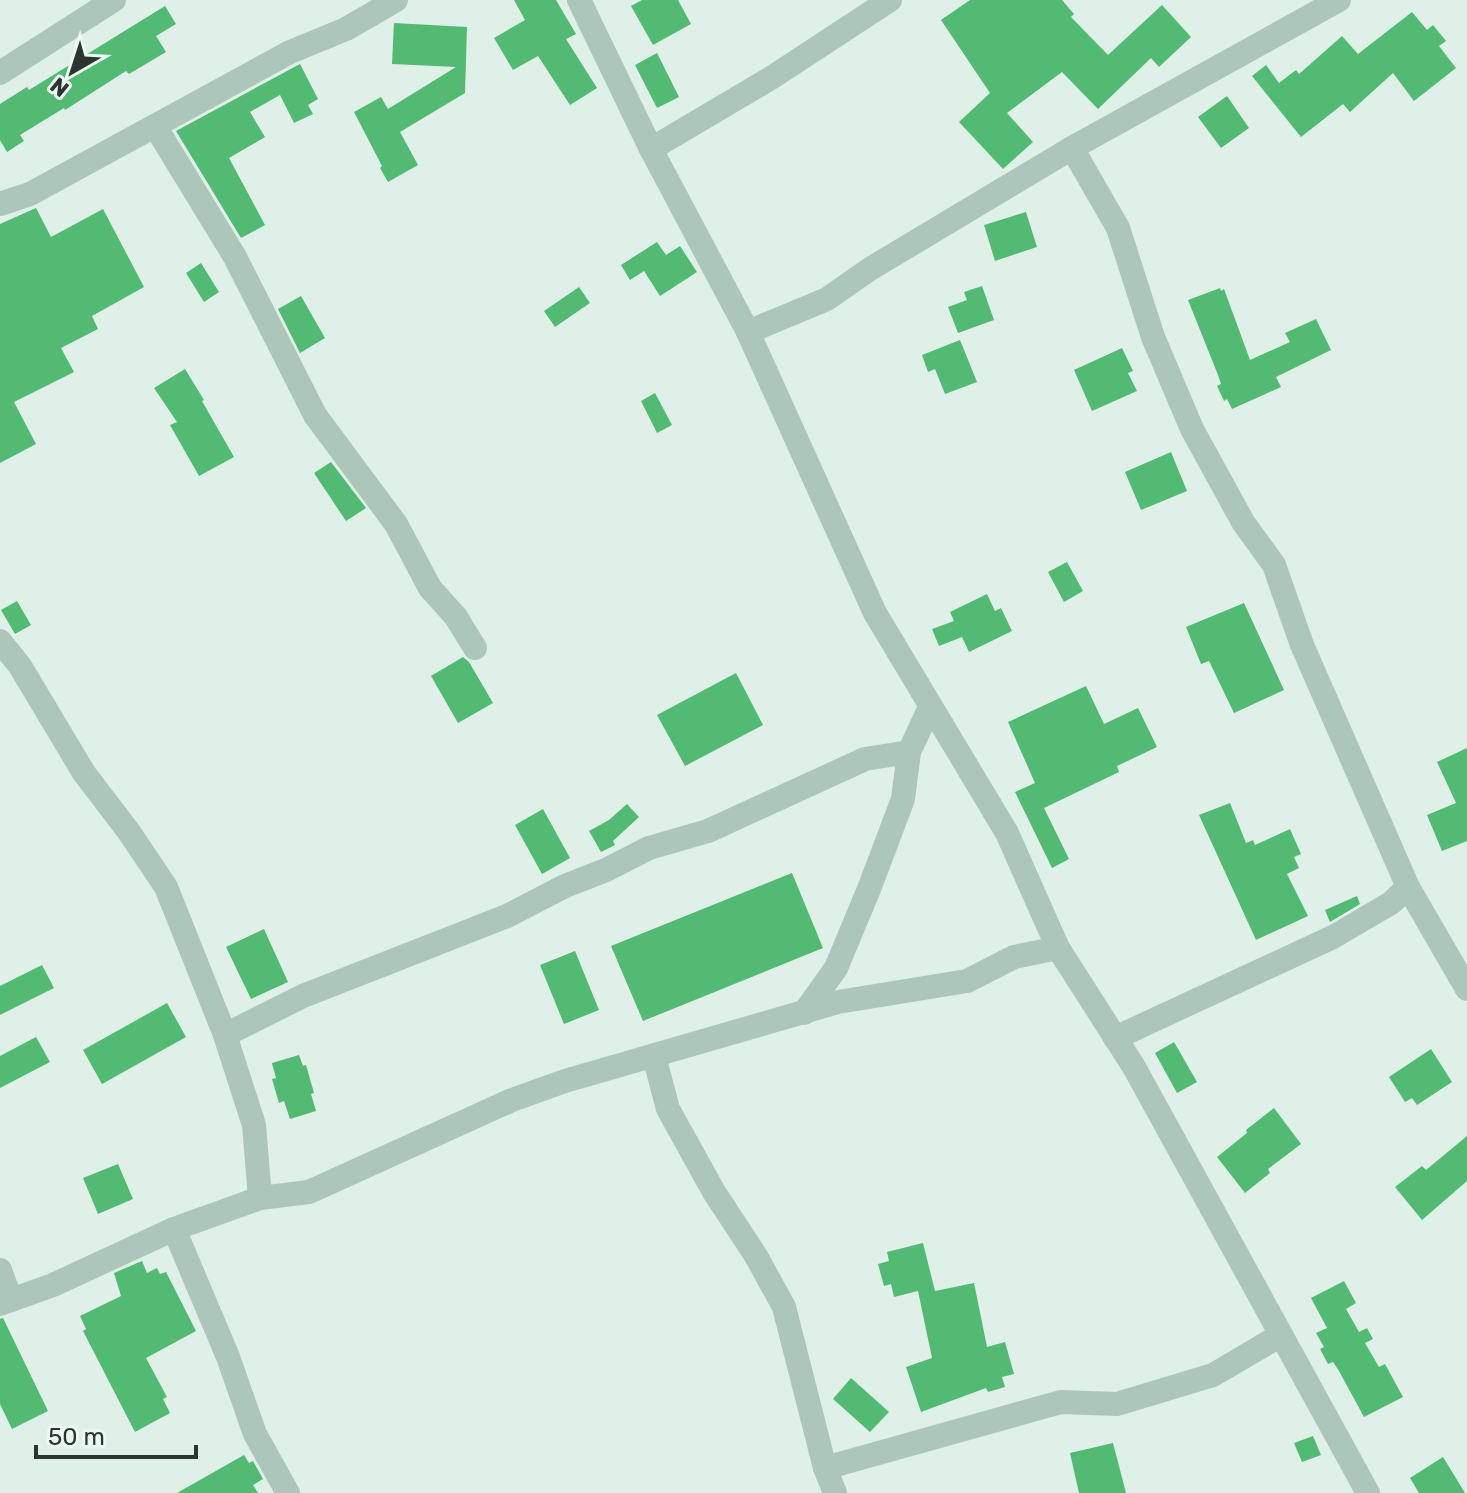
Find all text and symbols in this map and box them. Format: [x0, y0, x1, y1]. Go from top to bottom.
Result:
north arrow [32, 32, 112, 112]
text: N [45, 72, 74, 103]
scale bar [36, 1409, 196, 1459]
text: 50 m [48, 1423, 105, 1451]

